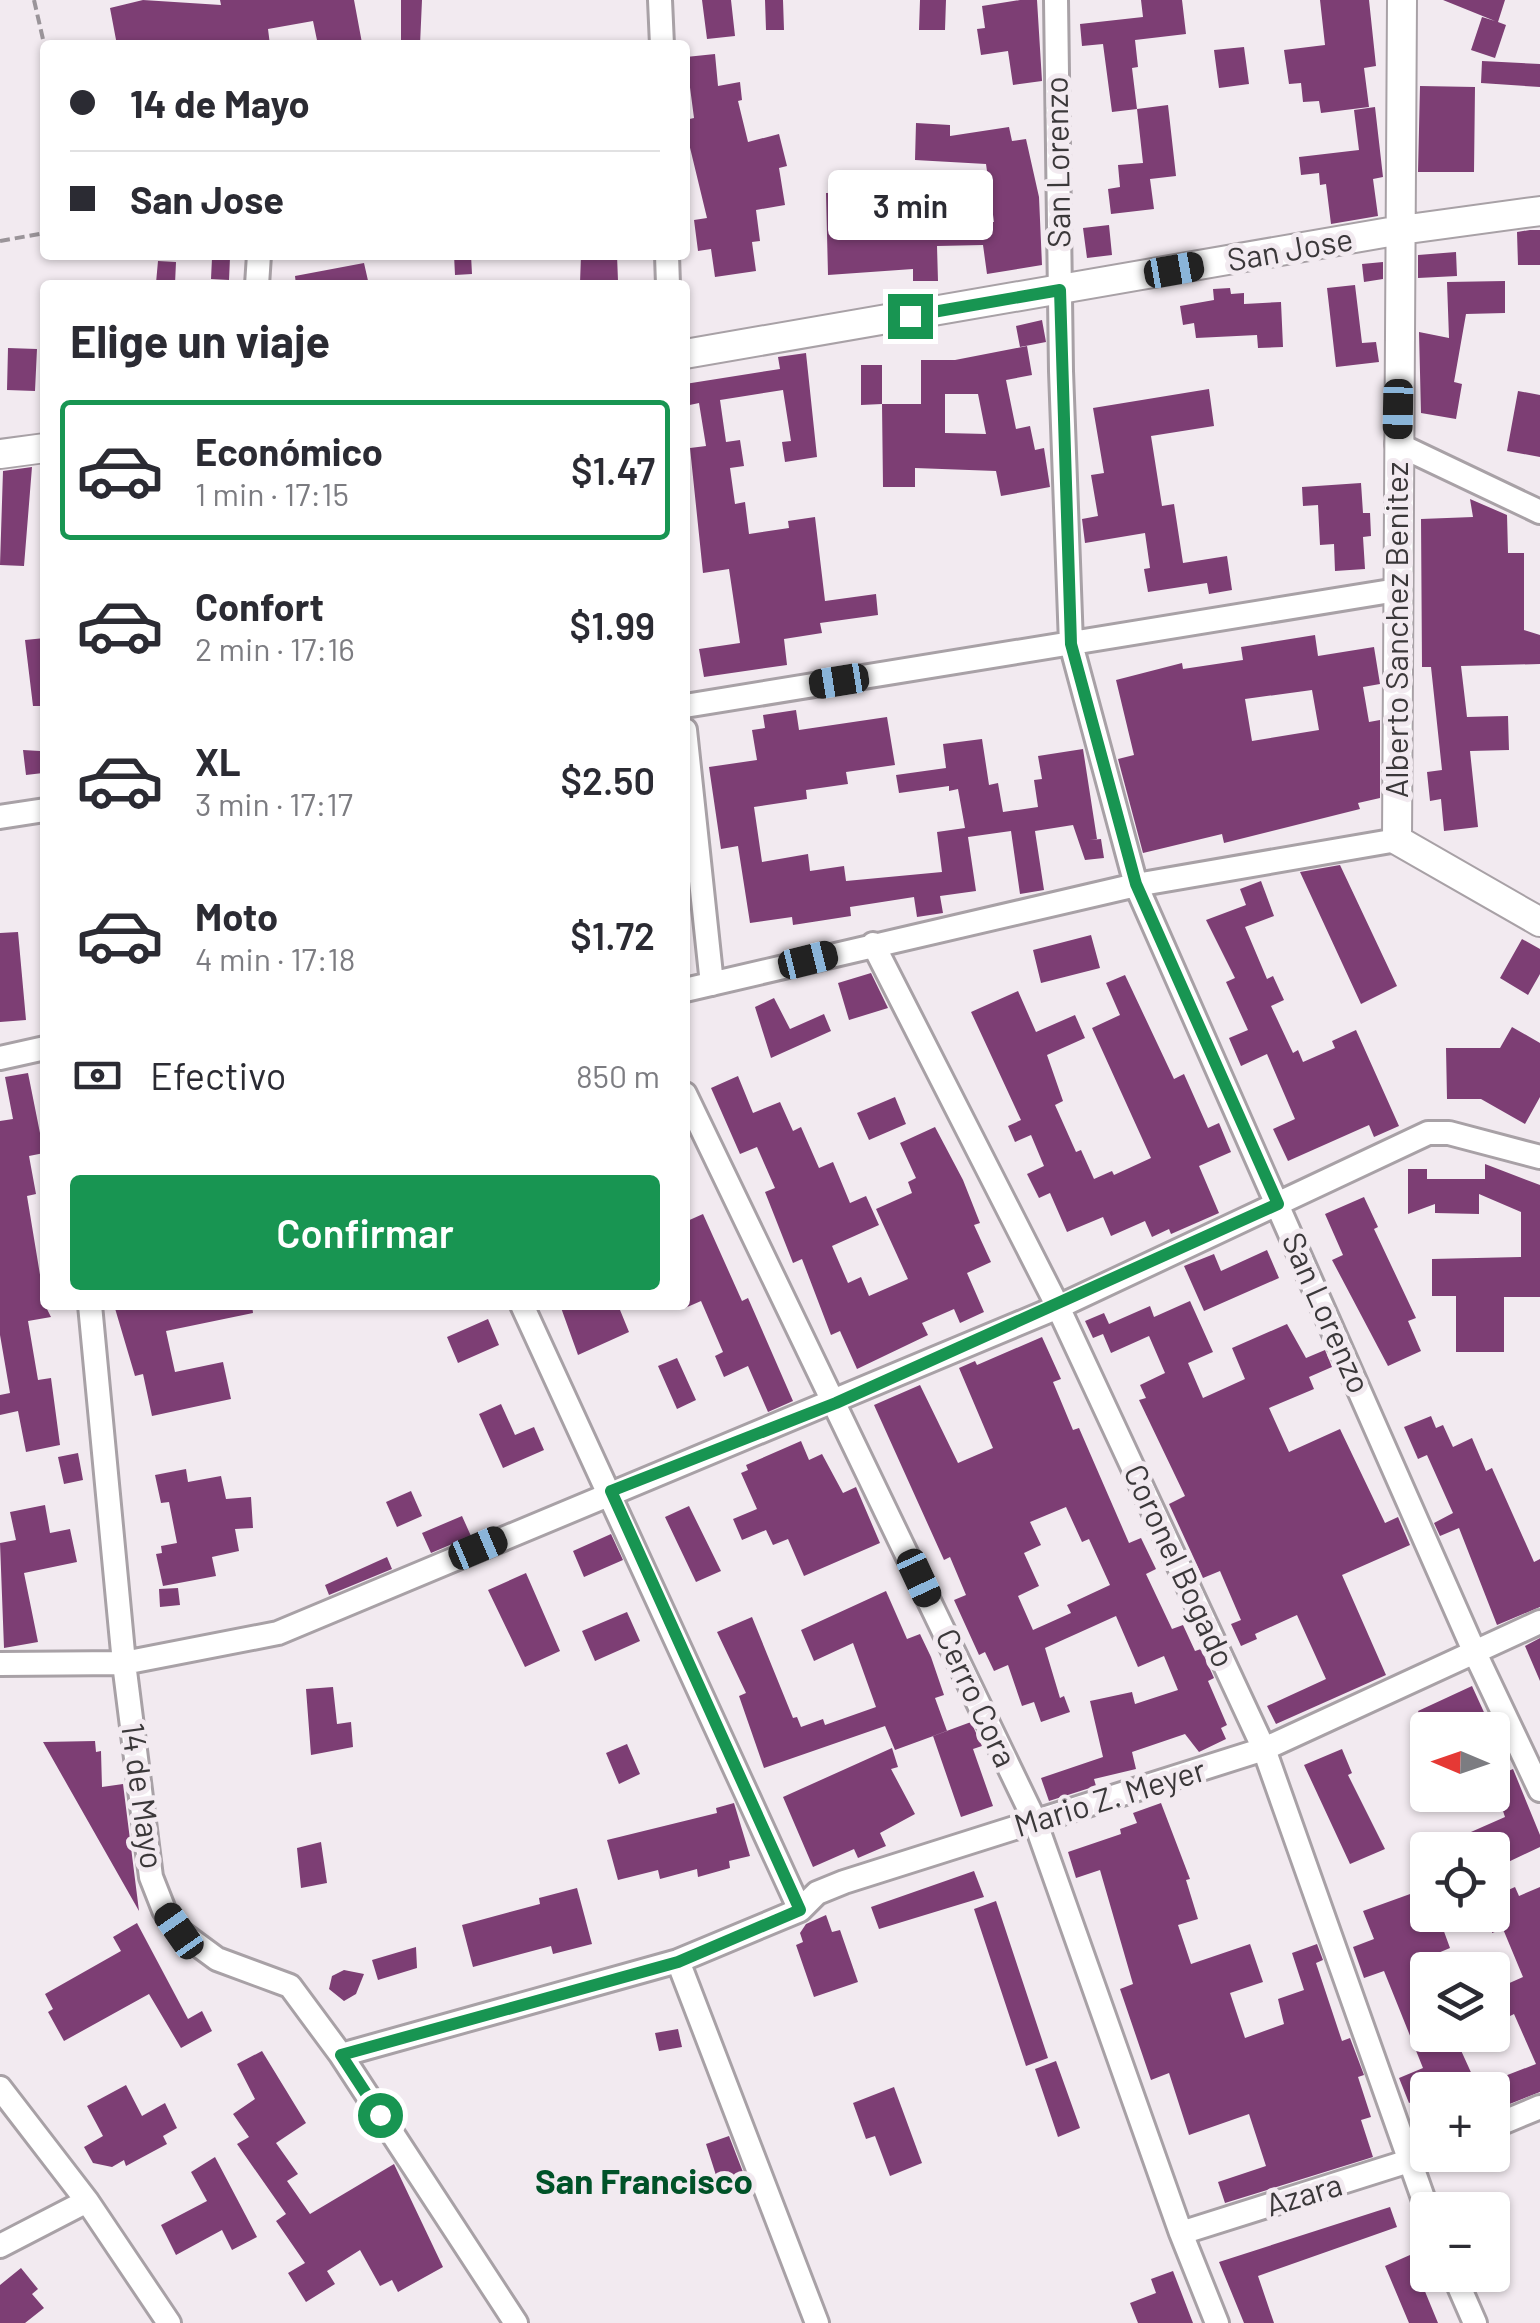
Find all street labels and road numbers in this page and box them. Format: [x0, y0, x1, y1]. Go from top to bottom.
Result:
street label: San Lorenzo [1036, 76, 1076, 248]
street label: San Jose [1224, 218, 1355, 278]
street label: Alberto Sanchez Benitez [1376, 462, 1414, 798]
street label: San Lorenzo [1276, 1226, 1380, 1398]
street label: Coronel Bogado [1117, 1458, 1244, 1673]
street label: Cerro Cora [929, 1622, 1026, 1772]
street label: 14 de Mayo [115, 1720, 173, 1871]
street label: Mario Z. Meyer [1009, 1749, 1210, 1843]
street label: Azara [1261, 2164, 1346, 2223]

